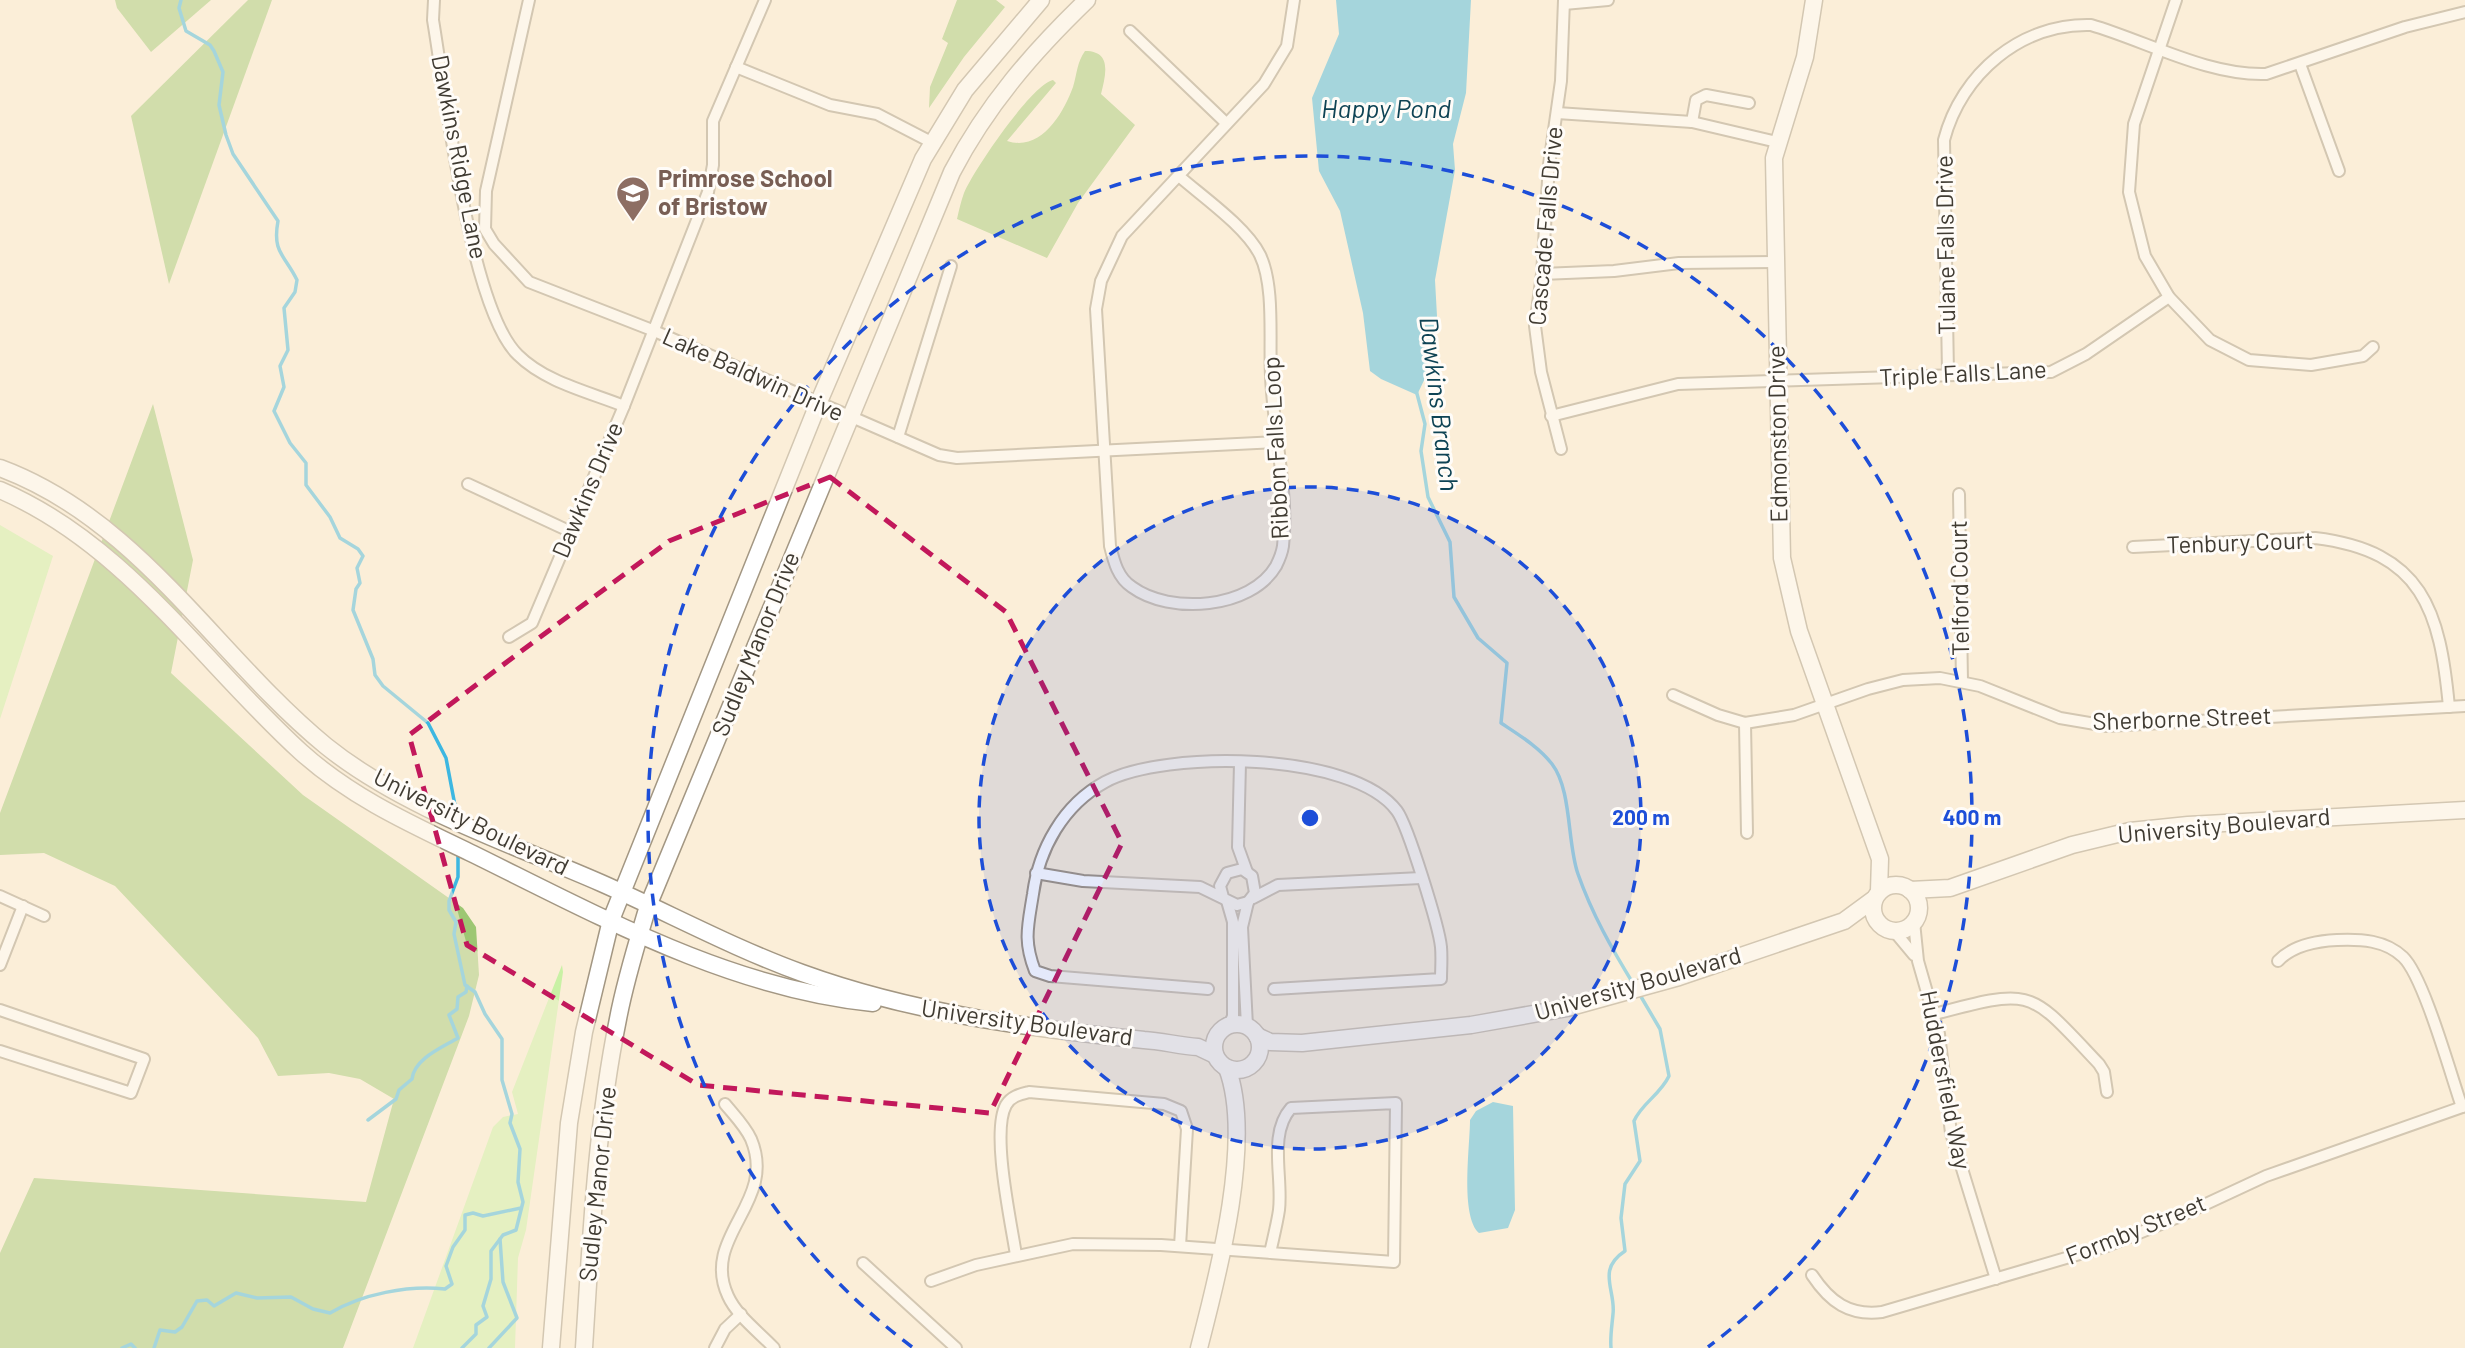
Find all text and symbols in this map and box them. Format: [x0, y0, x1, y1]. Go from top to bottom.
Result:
street label: Dawkins Ridge Lane [426, 52, 494, 261]
water label: Happy Pond [1321, 92, 1451, 123]
street label: Cascade Falls Drive [1521, 125, 1568, 327]
street label: Tulane Falls Drive [1928, 155, 1961, 335]
place label: Primrose School of Bristow [658, 163, 833, 220]
school or university icon: Primrose School of Bristow [614, 174, 652, 223]
water label: Dawkins Branch [1414, 315, 1467, 493]
street label: Lake Baldwin Drive [658, 321, 849, 427]
street label: Edmonston Drive [1760, 345, 1793, 523]
street label: Triple Falls Lane [1878, 354, 2047, 391]
street label: Ribbon Falls Loop [1255, 356, 1294, 540]
street label: Dawkins Drive [545, 417, 628, 562]
street label: Telford Court [1943, 520, 1974, 656]
street label: Tenbury Court [2166, 524, 2314, 559]
street label: Sudley Manor Drive [704, 547, 805, 740]
street label: Sherborne Street [2092, 700, 2272, 735]
street label: University Boulevard [369, 761, 574, 880]
street label: University Boulevard [2116, 801, 2331, 848]
text: 200 m [1612, 804, 1670, 829]
text: 400 m [1943, 804, 2001, 829]
centre of rings [1298, 806, 1322, 830]
street label: University Boulevard [1531, 939, 1744, 1026]
street label: Huddersfield Way [1915, 988, 1978, 1172]
street label: University Boulevard [920, 992, 1135, 1051]
street label: Sudley Manor Drive [572, 1085, 621, 1283]
street label: Formby Street [2061, 1187, 2210, 1270]

